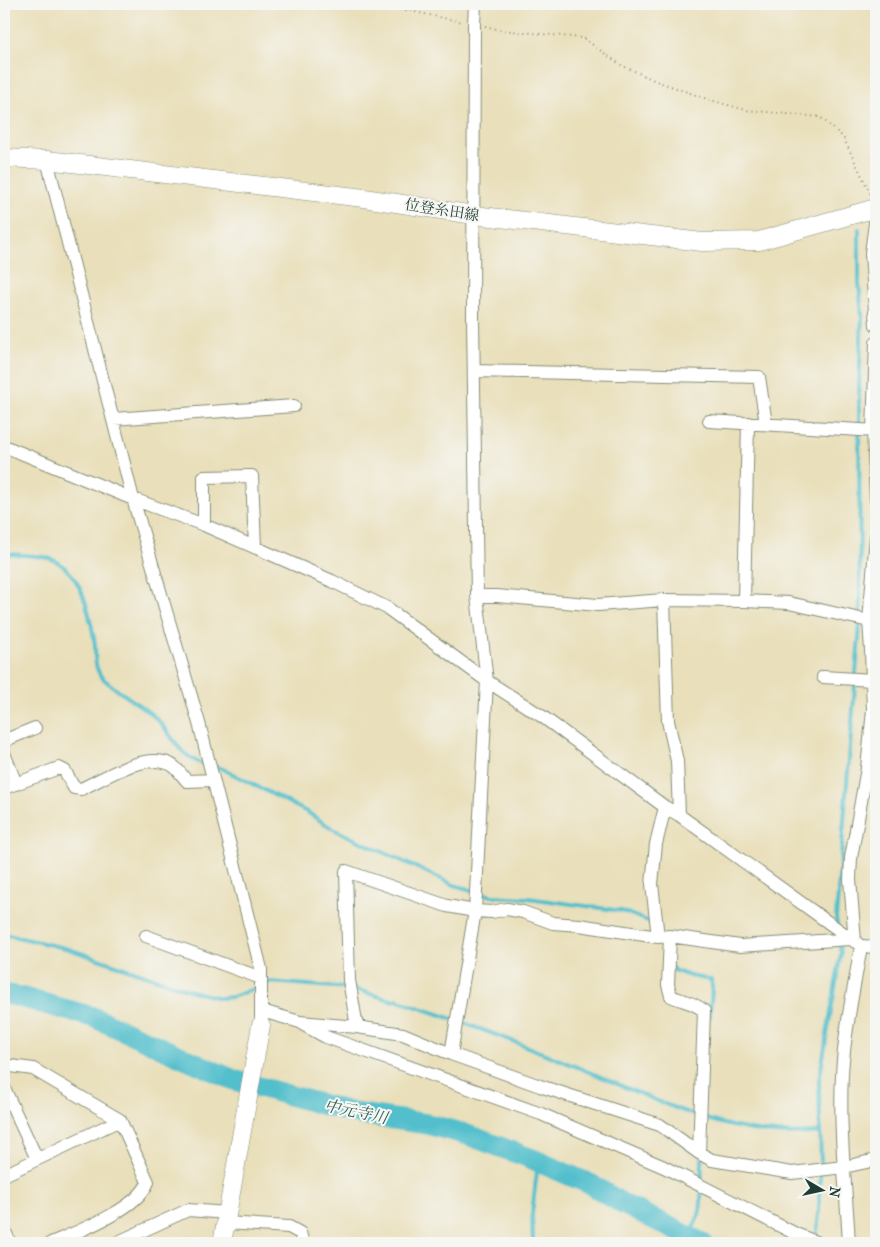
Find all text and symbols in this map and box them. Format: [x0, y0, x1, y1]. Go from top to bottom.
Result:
street label: 位登糸田線 [404, 195, 480, 225]
water label: 中元寺川 [323, 1096, 391, 1128]
north arrow [798, 1164, 848, 1214]
text: N [825, 1185, 844, 1199]

